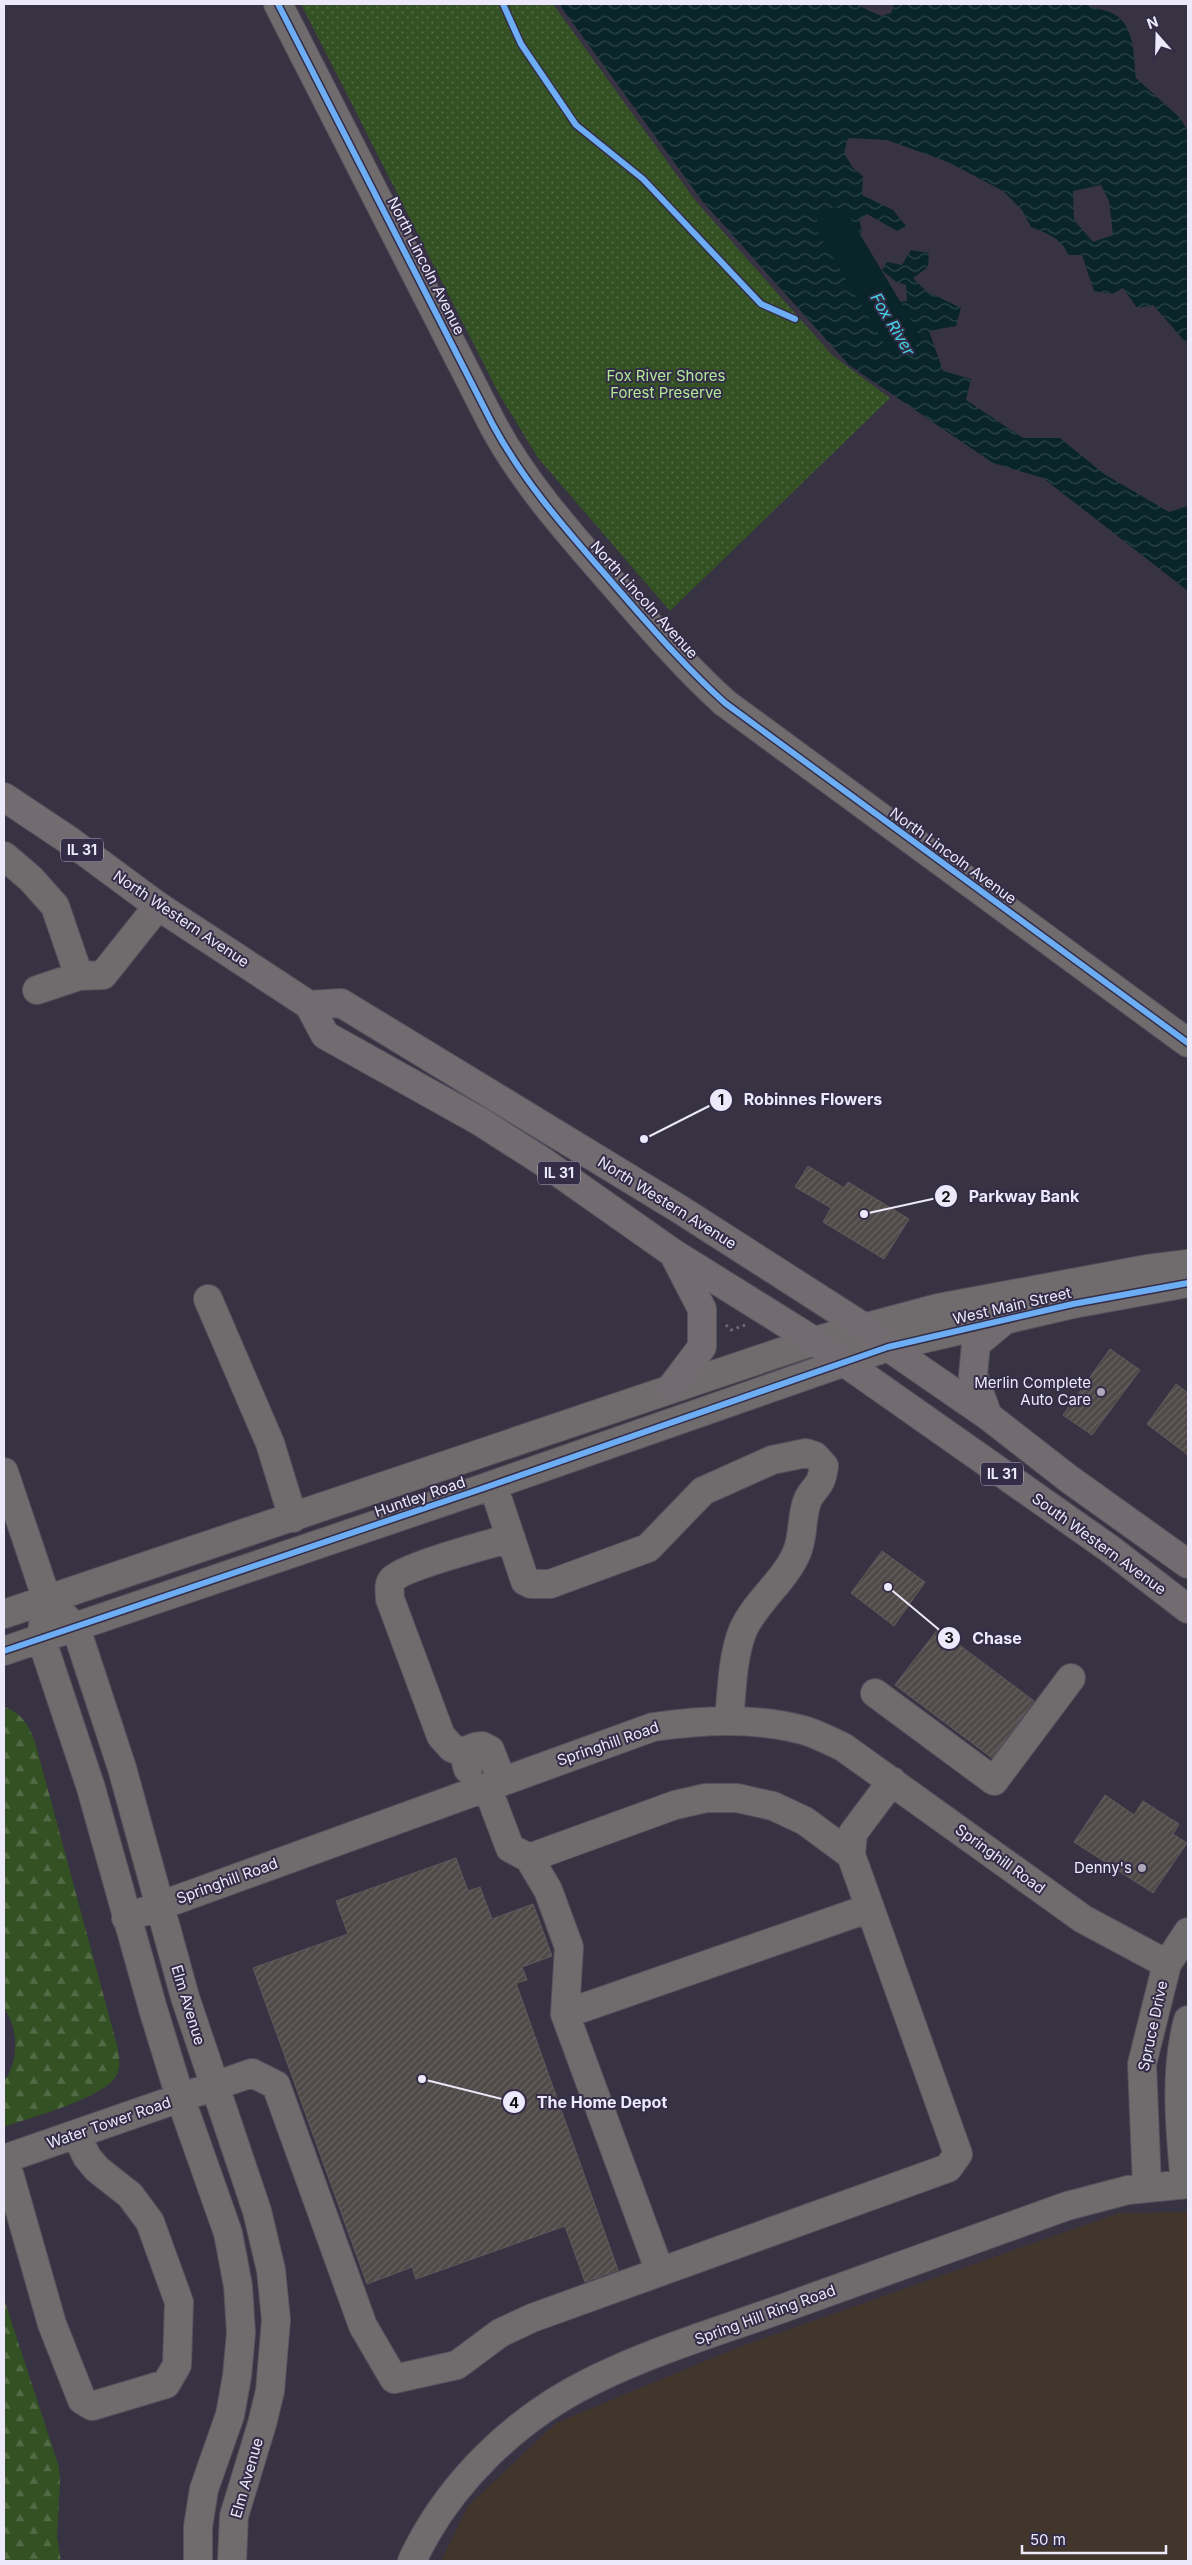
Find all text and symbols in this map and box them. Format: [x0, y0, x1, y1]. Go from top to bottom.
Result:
north arrow [1132, 10, 1182, 60]
text: N [1144, 13, 1160, 32]
street label: North Lincoln Avenue [383, 194, 469, 338]
water label: Fox River [867, 289, 920, 360]
park label: Fox River Shores Forest Preserve [607, 366, 726, 402]
street label: North Lincoln Avenue [586, 537, 702, 663]
street label: North Lincoln Avenue [886, 803, 1020, 908]
road number: IL 31 [61, 838, 103, 862]
street label: North Western Avenue [110, 866, 253, 971]
callout: Robinnes Flowers [709, 1084, 892, 1115]
text: Robinnes Flowers [744, 1089, 882, 1109]
text: 1 [718, 1090, 724, 1109]
street label: North Western Avenue [594, 1152, 740, 1253]
road number: IL 31 [538, 1162, 580, 1184]
callout: Parkway Bank [933, 1181, 1089, 1212]
text: Parkway Bank [969, 1186, 1080, 1206]
text: 2 [941, 1187, 951, 1206]
street label: West Main Street [951, 1283, 1073, 1328]
place label: Merlin Complete Auto Care [974, 1373, 1091, 1409]
marker: Merlin Complete Auto Care [1095, 1386, 1107, 1398]
road number: IL 31 [981, 1462, 1023, 1486]
street label: Huntley Road [372, 1472, 468, 1521]
street label: South Western Avenue [1028, 1488, 1170, 1599]
callout: Chase [937, 1622, 1031, 1653]
text: 3 [944, 1628, 954, 1647]
text: Chase [972, 1628, 1022, 1648]
street label: Springhill Road [554, 1717, 661, 1770]
street label: Springhill Road [952, 1820, 1049, 1898]
street label: Springhill Road [174, 1853, 280, 1908]
place label: Denny's [1074, 1858, 1132, 1877]
marker: Denny's [1136, 1862, 1148, 1874]
street label: Elm Avenue [167, 1963, 210, 2047]
street label: Spruce Drive [1134, 1979, 1171, 2073]
callout: The Home Depot [502, 2087, 677, 2118]
street label: Water Tower Road [44, 2092, 173, 2153]
text: The Home Depot [537, 2092, 667, 2112]
text: 4 [509, 2093, 519, 2112]
street label: Spring Hill Ring Road [692, 2280, 838, 2349]
street label: Elm Avenue [226, 2435, 267, 2520]
scale bar [1022, 2522, 1166, 2554]
text: 50 m [1030, 2530, 1066, 2549]

